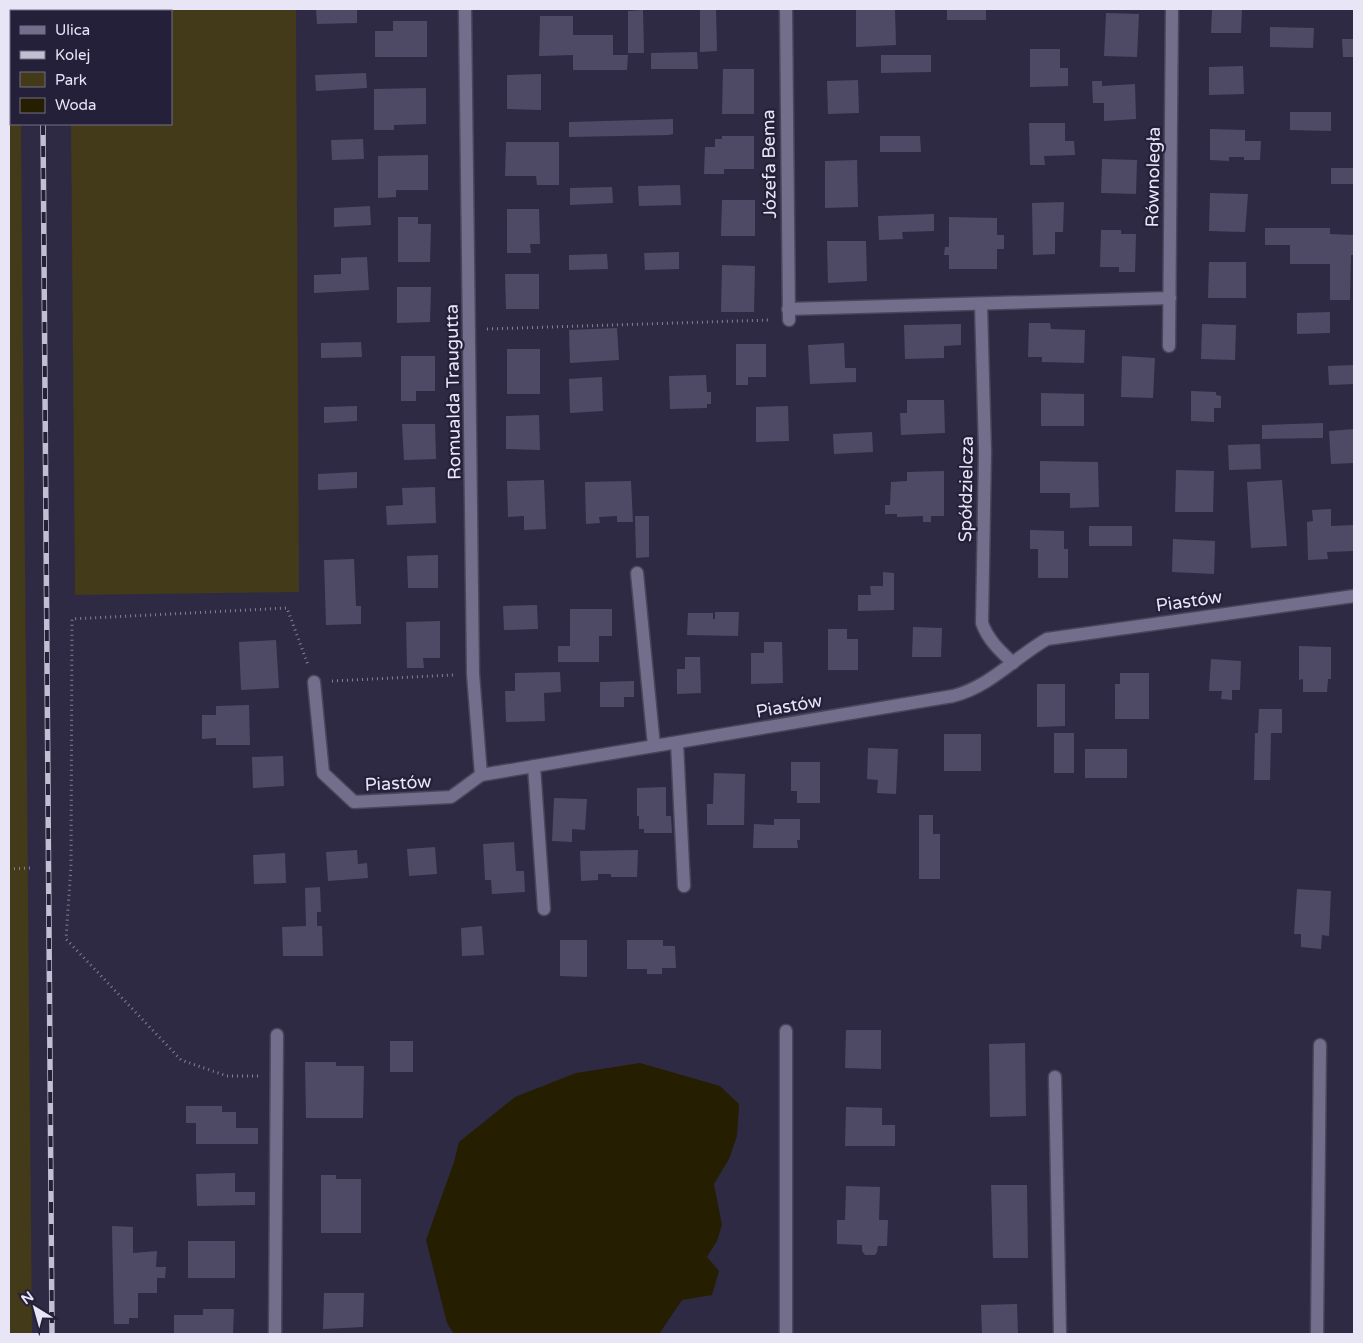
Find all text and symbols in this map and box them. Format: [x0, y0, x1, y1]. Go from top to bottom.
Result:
legend [10, 10, 172, 125]
text: Ulica [55, 21, 90, 39]
text: Kolej [55, 46, 90, 64]
text: Park [55, 71, 87, 89]
text: Woda [55, 96, 97, 114]
street label: Józefa Bema [757, 109, 781, 219]
street label: Równoległa [1141, 127, 1165, 227]
street label: Romualda Traugutta [440, 304, 466, 480]
street label: Spółdzielcza [954, 436, 978, 542]
street label: Piastów [1154, 585, 1224, 617]
street label: Piastów [754, 689, 824, 723]
street label: Piastów [364, 770, 432, 796]
north arrow [10, 1283, 60, 1333]
text: N [18, 1288, 37, 1308]

